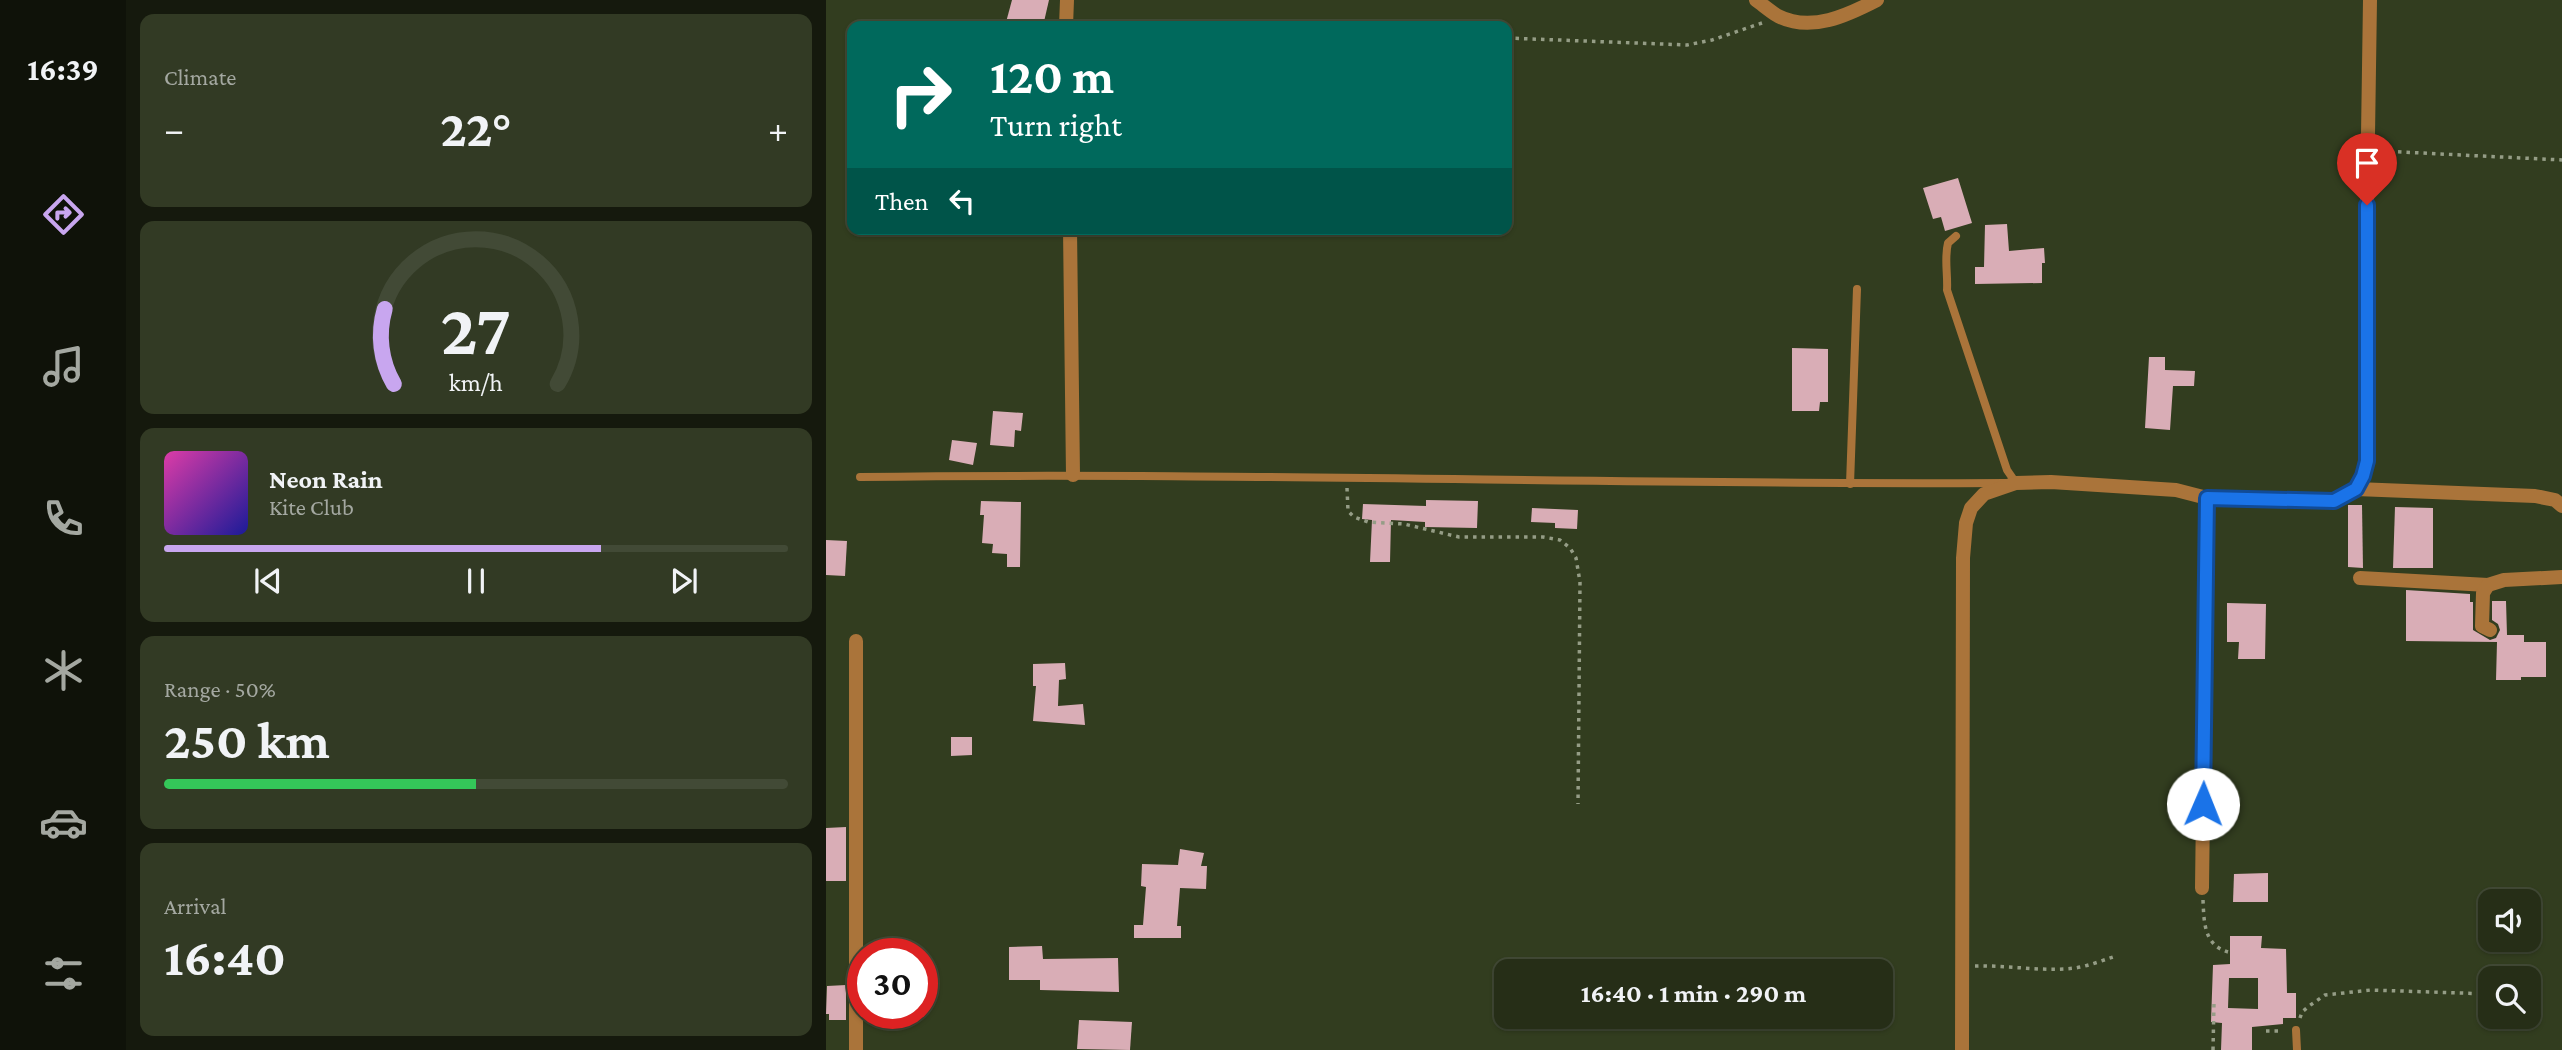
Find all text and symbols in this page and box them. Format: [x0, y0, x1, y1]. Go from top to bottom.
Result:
icon: right [875, 49, 966, 140]
text: 120 m [990, 49, 1114, 104]
text: 16:39 [27, 51, 99, 87]
text: Climate [164, 64, 236, 90]
text: 22° [440, 99, 512, 157]
text: Turn right [990, 107, 1122, 143]
text: − [164, 108, 184, 150]
text: + [768, 108, 788, 150]
pin [2337, 133, 2397, 205]
icon: arrive [2348, 144, 2386, 182]
icon: left [943, 182, 981, 220]
text: Then [875, 187, 929, 216]
icon: directions [39, 190, 88, 239]
text: 27 [441, 289, 511, 370]
icon: music [39, 342, 88, 391]
text: km/h [449, 369, 503, 396]
text: Neon Rain [269, 465, 383, 494]
icon: phone [39, 494, 88, 543]
text: Kite Club [269, 494, 354, 520]
icon: previous [249, 562, 287, 600]
icon: pause [457, 562, 495, 600]
icon: next [665, 562, 703, 600]
icon: climate [39, 646, 88, 695]
text: Range · 50% [164, 676, 276, 702]
text: 250 km [164, 711, 330, 769]
position arrow [2166, 767, 2240, 841]
icon: car [39, 798, 88, 847]
map controls [2478, 889, 2541, 1029]
button: sound [2478, 889, 2541, 952]
text: Arrival [164, 893, 227, 919]
text: 16:40 [164, 928, 286, 986]
speed limit sign: 30 [847, 938, 938, 1029]
icon: filters [39, 949, 88, 998]
button: search [2478, 966, 2541, 1029]
text: 16:40 · 1 min · 290 m [1581, 979, 1806, 1008]

